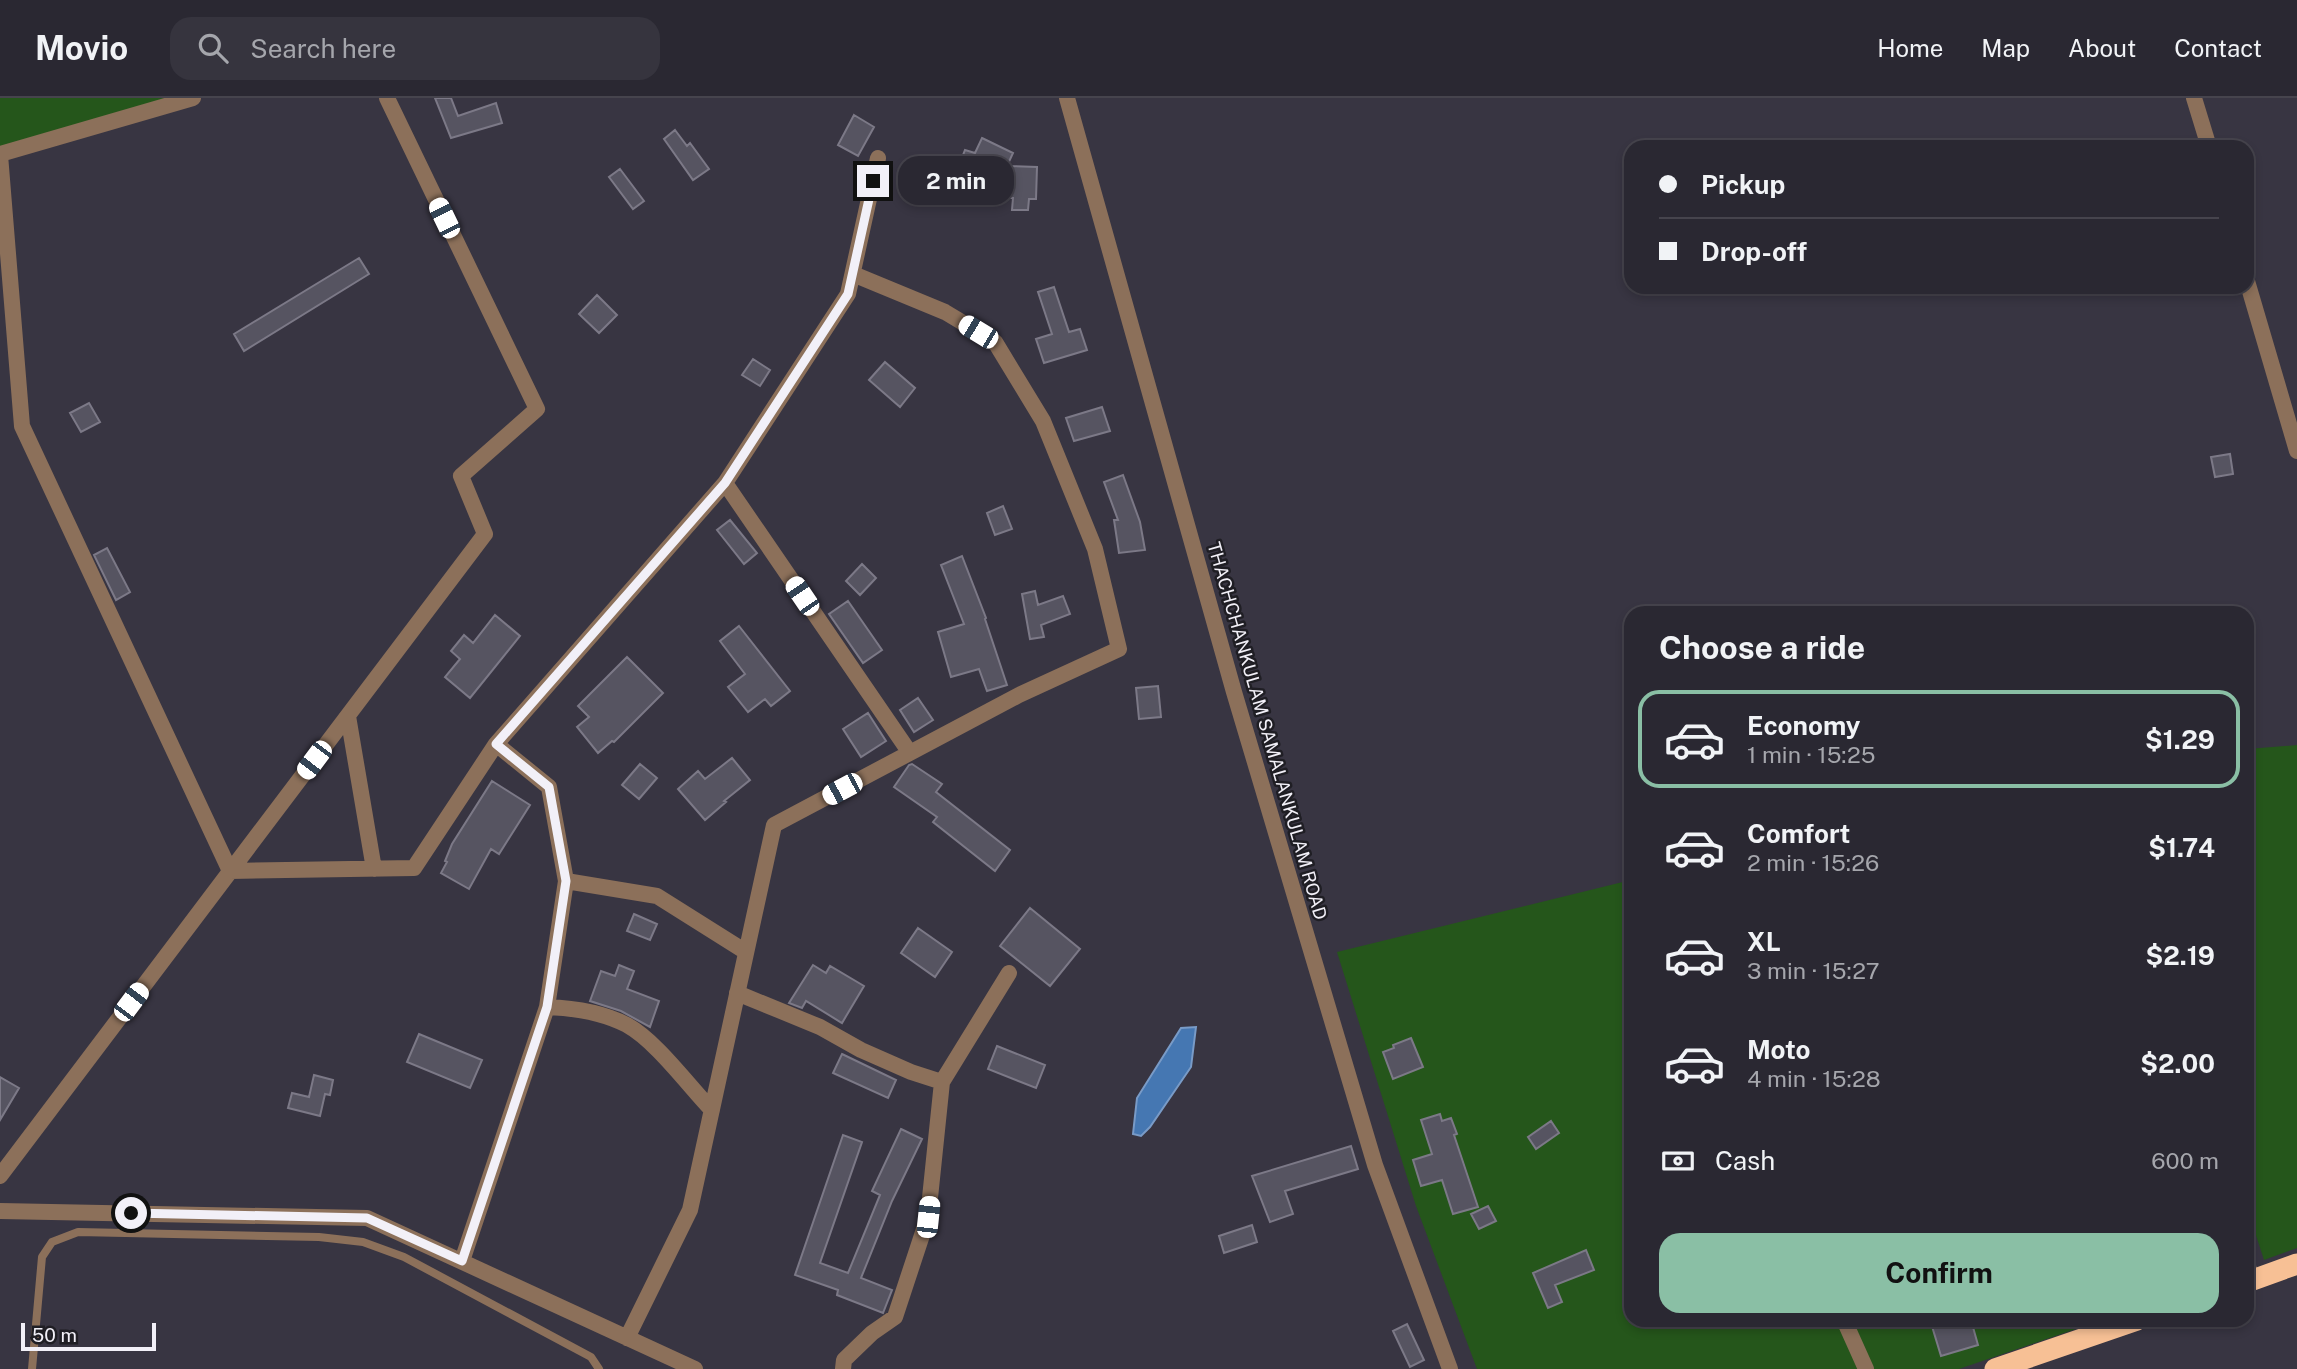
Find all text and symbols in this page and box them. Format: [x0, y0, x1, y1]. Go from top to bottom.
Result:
search box [170, 17, 660, 80]
text: Movio [35, 29, 128, 67]
icon: search [194, 29, 232, 67]
text: Search here [250, 33, 396, 64]
text: Home [1877, 34, 1943, 62]
text: Map [1981, 34, 2030, 62]
text: About [2068, 34, 2136, 62]
text: Contact [2174, 34, 2262, 62]
callout: 2 min [898, 156, 1013, 206]
route end [857, 165, 889, 197]
text: 2 min [926, 167, 986, 194]
text: Pickup [1701, 169, 1785, 200]
car [426, 195, 463, 241]
text: Drop-off [1701, 236, 1807, 267]
car [955, 312, 1002, 352]
street label: THACHCHANKULAM SAMALANKULAM ROAD [1203, 540, 1332, 922]
car [782, 573, 823, 619]
text: Choose a ride [1659, 629, 1865, 666]
icon: car [1663, 708, 1726, 771]
text: Economy [1747, 710, 1860, 741]
text: $1.29 [2145, 724, 2215, 755]
car [293, 737, 336, 783]
text: 1 min · 15:25 [1747, 741, 1875, 768]
car [819, 770, 866, 808]
icon: car [1663, 816, 1726, 879]
text: Comfort [1747, 818, 1850, 849]
text: $1.74 [2148, 832, 2215, 863]
text: 2 min · 15:26 [1747, 849, 1879, 876]
icon: car [1663, 924, 1726, 987]
text: XL [1747, 926, 1781, 957]
text: $2.19 [2146, 940, 2215, 971]
text: 3 min · 15:27 [1747, 957, 1880, 984]
car [110, 979, 153, 1025]
icon: car [1663, 1032, 1726, 1095]
text: Moto [1747, 1034, 1810, 1065]
text: $2.00 [2140, 1048, 2215, 1079]
text: 4 min · 15:28 [1747, 1065, 1881, 1092]
icon: cash [1659, 1142, 1697, 1180]
text: Cash [1715, 1145, 1775, 1176]
text: 600 m [2151, 1147, 2219, 1174]
car [916, 1195, 941, 1239]
route start [115, 1197, 147, 1229]
button: Confirm [1659, 1233, 2219, 1313]
scale bar [21, 1320, 156, 1352]
text: 50 m [32, 1324, 77, 1346]

